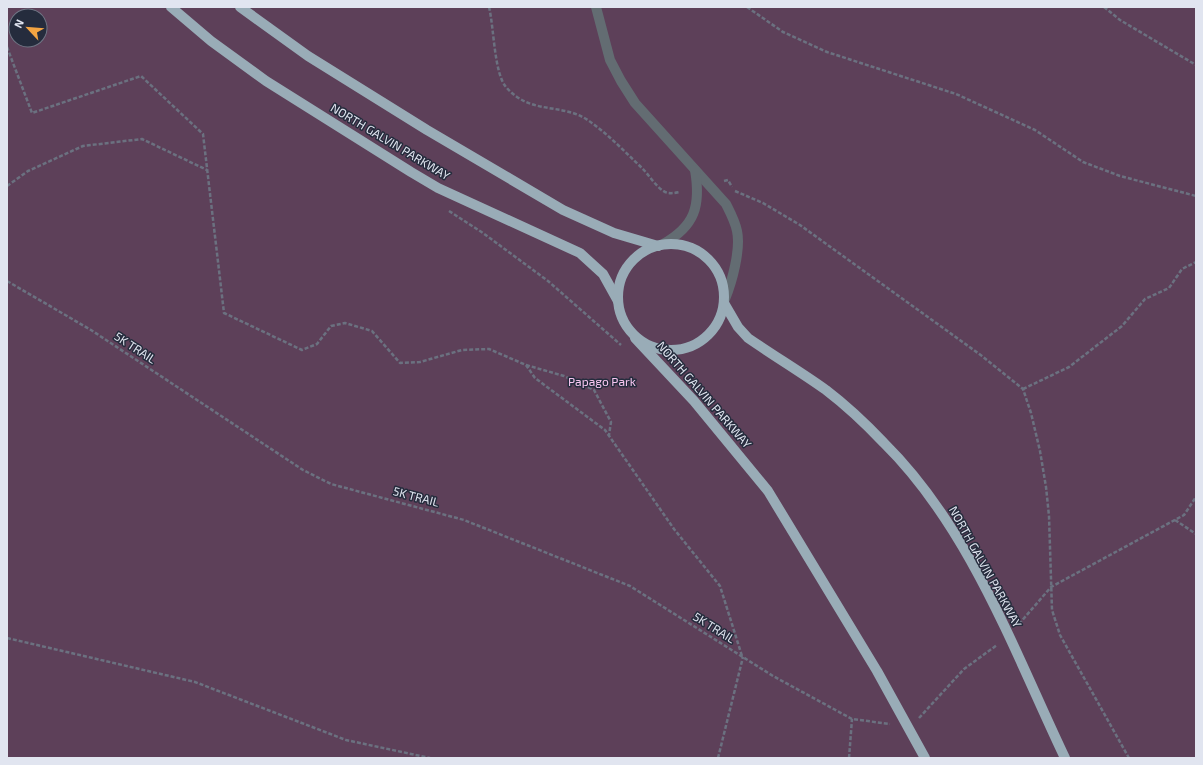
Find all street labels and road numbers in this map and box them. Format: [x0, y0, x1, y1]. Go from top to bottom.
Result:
street label: NORTH GALVIN PARKWAY [328, 100, 453, 182]
street label: 5K TRAIL [112, 329, 159, 366]
street label: NORTH GALVIN PARKWAY [655, 338, 755, 451]
street label: 5K TRAIL [392, 483, 441, 509]
street label: NORTH GALVIN PARKWAY [947, 503, 1025, 630]
street label: 5K TRAIL [691, 609, 738, 646]

